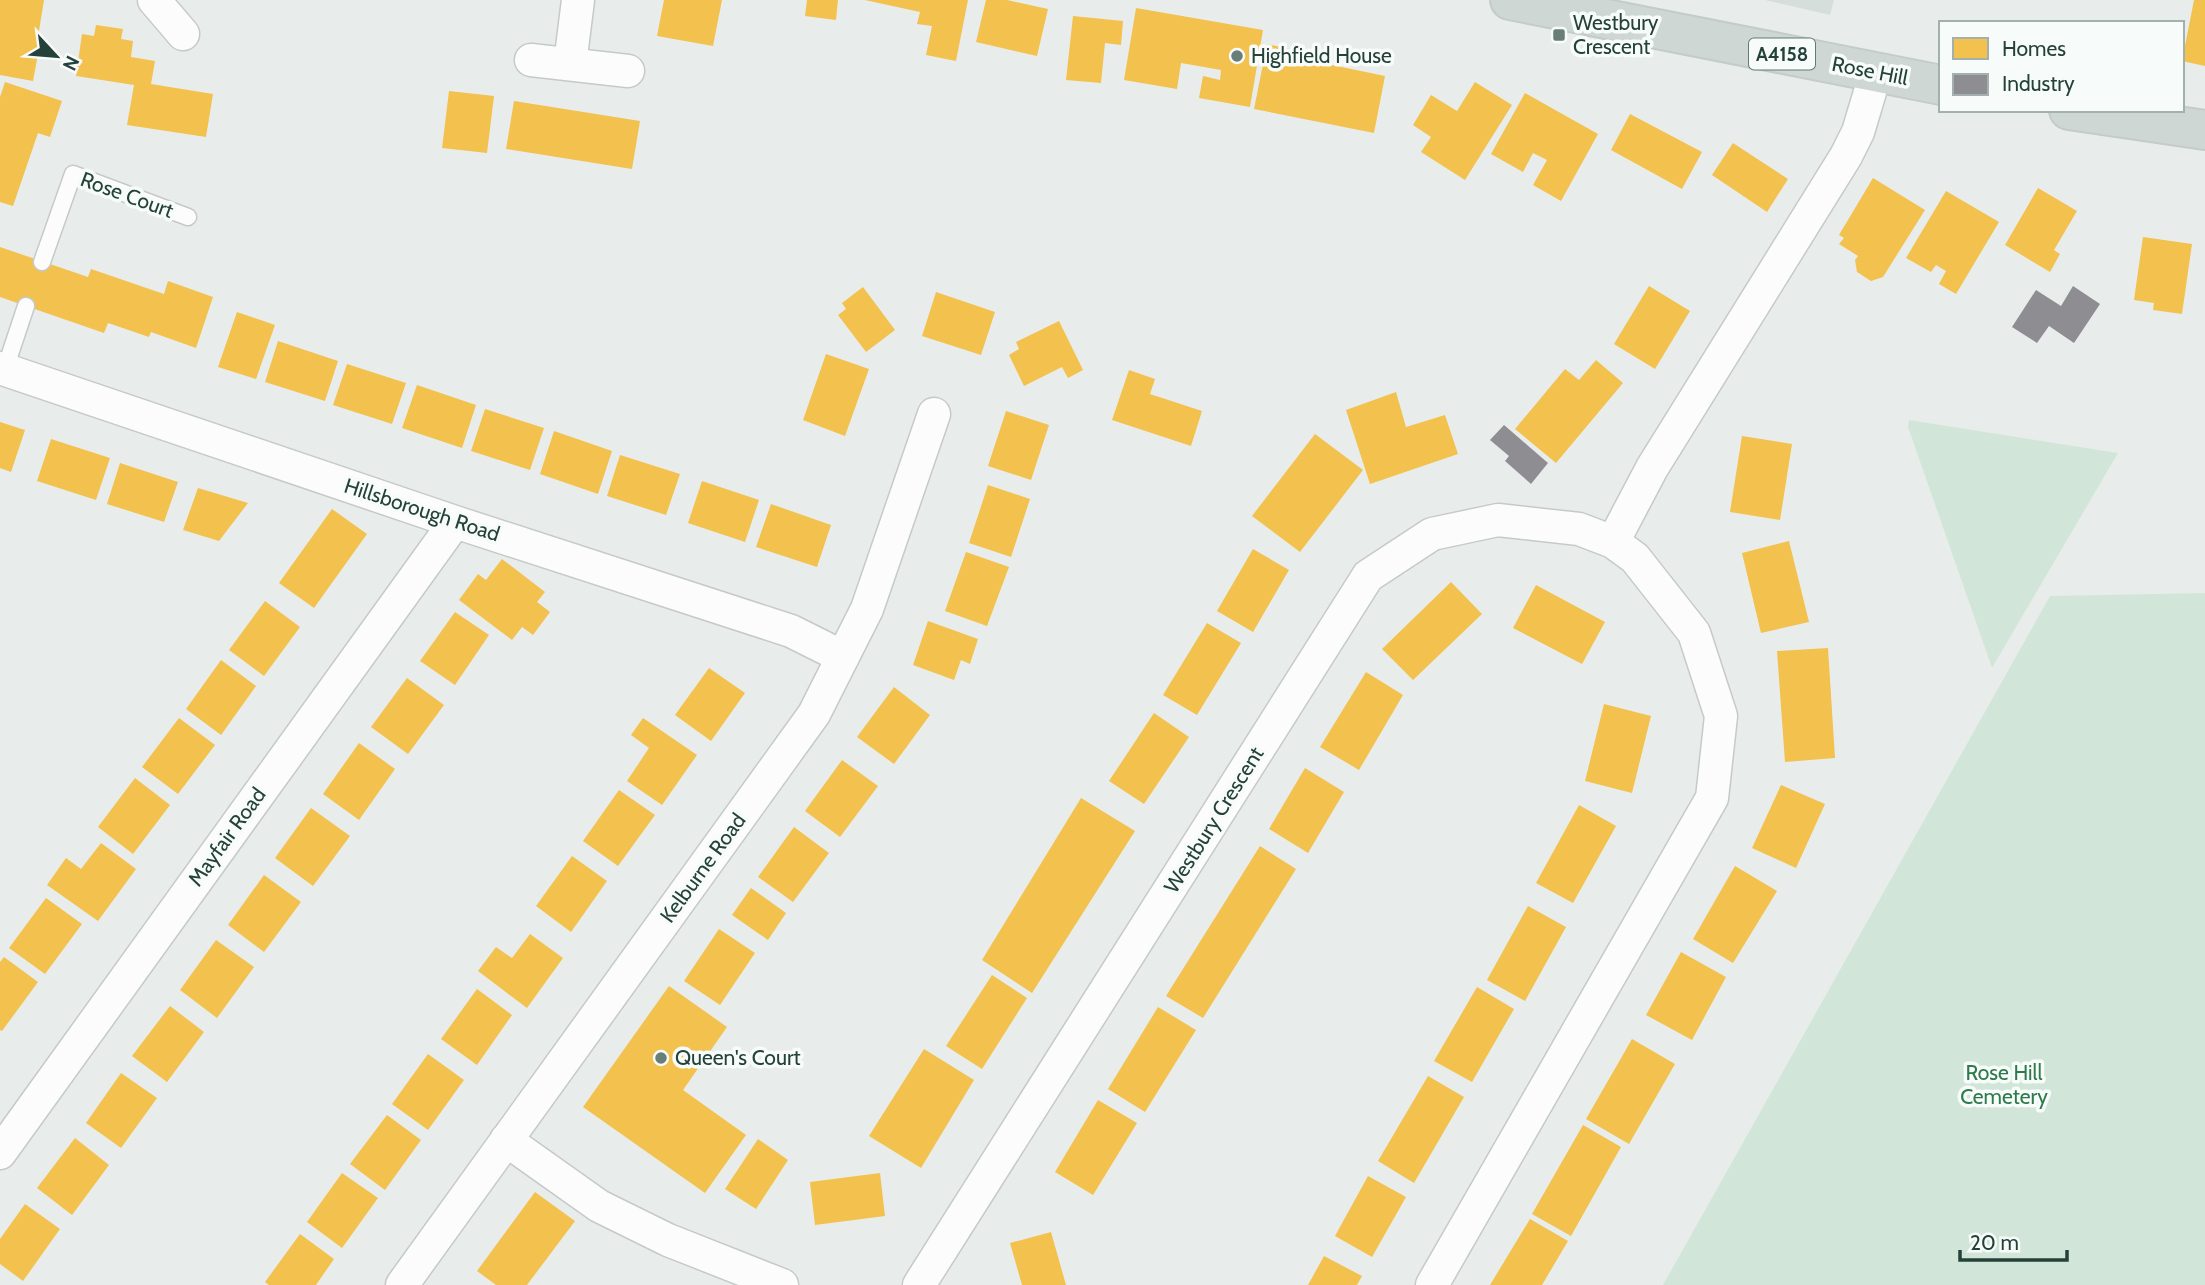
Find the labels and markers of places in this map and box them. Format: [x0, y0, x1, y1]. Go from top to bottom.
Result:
place label: Westbury Crescent [1573, 10, 1659, 59]
marker: Westbury Crescent [1551, 27, 1567, 43]
place label: Highfield House [1251, 43, 1392, 68]
marker: Highfield House [1229, 48, 1245, 64]
place label: Queen's Court [675, 1045, 801, 1070]
marker: Queen's Court [653, 1050, 669, 1066]

